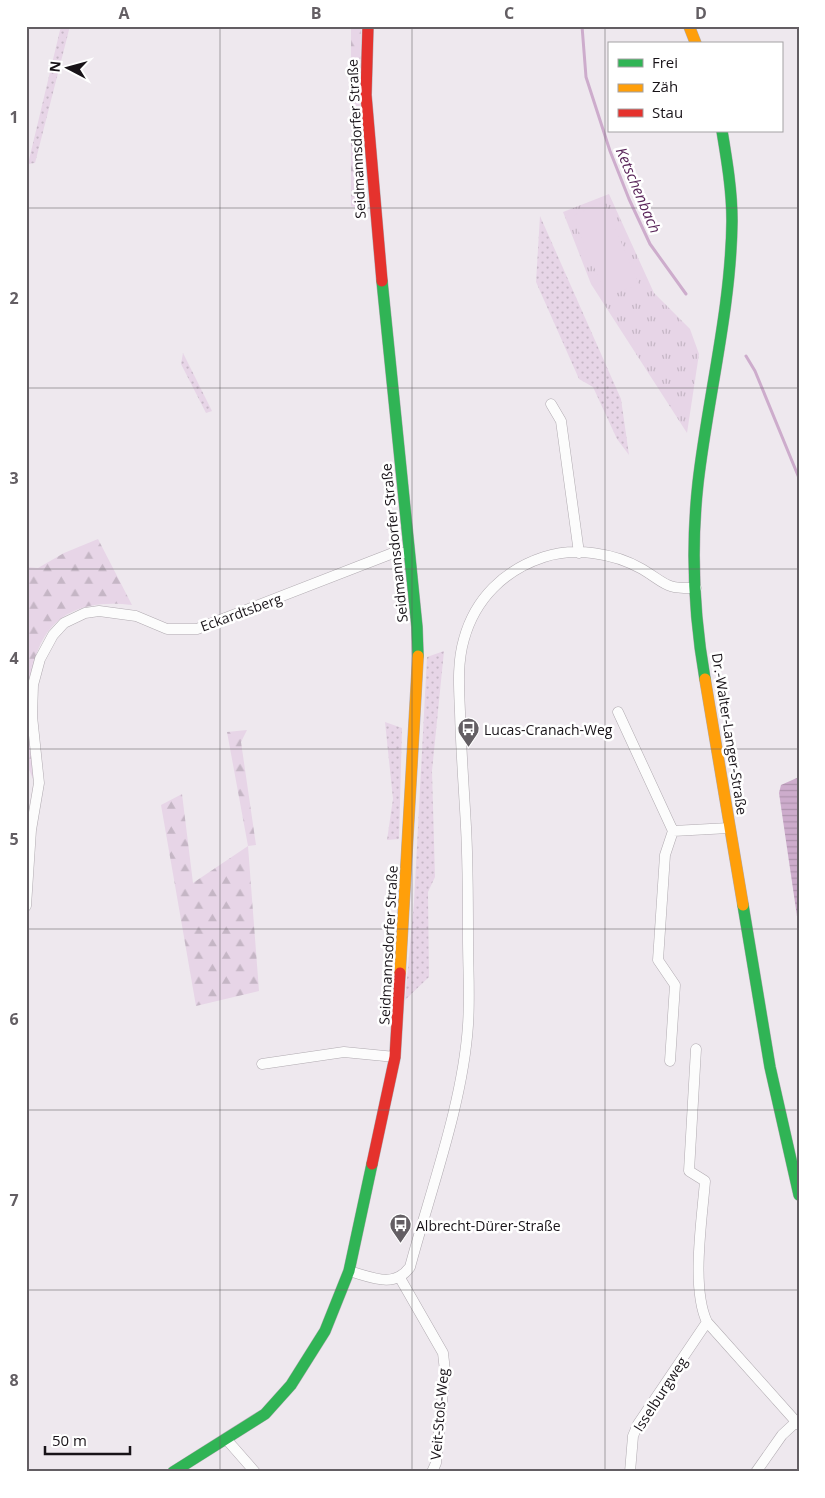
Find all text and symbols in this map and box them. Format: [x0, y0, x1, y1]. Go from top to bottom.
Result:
text: A [118, 2, 130, 24]
text: B [311, 2, 321, 24]
text: C [504, 2, 514, 24]
text: D [695, 2, 707, 24]
north arrow [42, 42, 92, 92]
legend [608, 42, 782, 132]
text: Frei [652, 52, 678, 72]
street label: Seidmannsdorfer Straße [342, 59, 370, 219]
text: N [45, 60, 65, 73]
text: Zäh [652, 76, 678, 96]
text: Stau [652, 102, 683, 122]
text: 1 [9, 106, 19, 128]
water label: Ketschenbach [612, 144, 666, 236]
text: 2 [9, 287, 19, 309]
street label: Seidmannsdorfer Straße [376, 463, 412, 623]
text: 3 [9, 467, 19, 489]
street label: Eckardtsberg [198, 588, 285, 636]
text: 4 [9, 647, 19, 669]
street label: Dr.-Walter-Langer-Straße [708, 652, 752, 816]
bus stop icon: Lucas-Cranach-Weg [456, 717, 480, 748]
place label: Lucas-Cranach-Weg [484, 720, 613, 739]
text: 5 [9, 828, 19, 850]
street label: Seidmannsdorfer Straße [374, 865, 402, 1025]
text: 6 [9, 1008, 19, 1030]
text: 7 [9, 1189, 19, 1211]
bus stop icon: Albrecht-Dürer-Straße [388, 1213, 412, 1244]
place label: Albrecht-Dürer-Straße [416, 1216, 561, 1235]
street label: Isselburgweg [629, 1353, 691, 1435]
street label: Veit-Stoß-Weg [426, 1367, 453, 1461]
text: 8 [9, 1369, 19, 1391]
scale bar [45, 1423, 130, 1455]
text: 50 m [52, 1430, 87, 1450]

